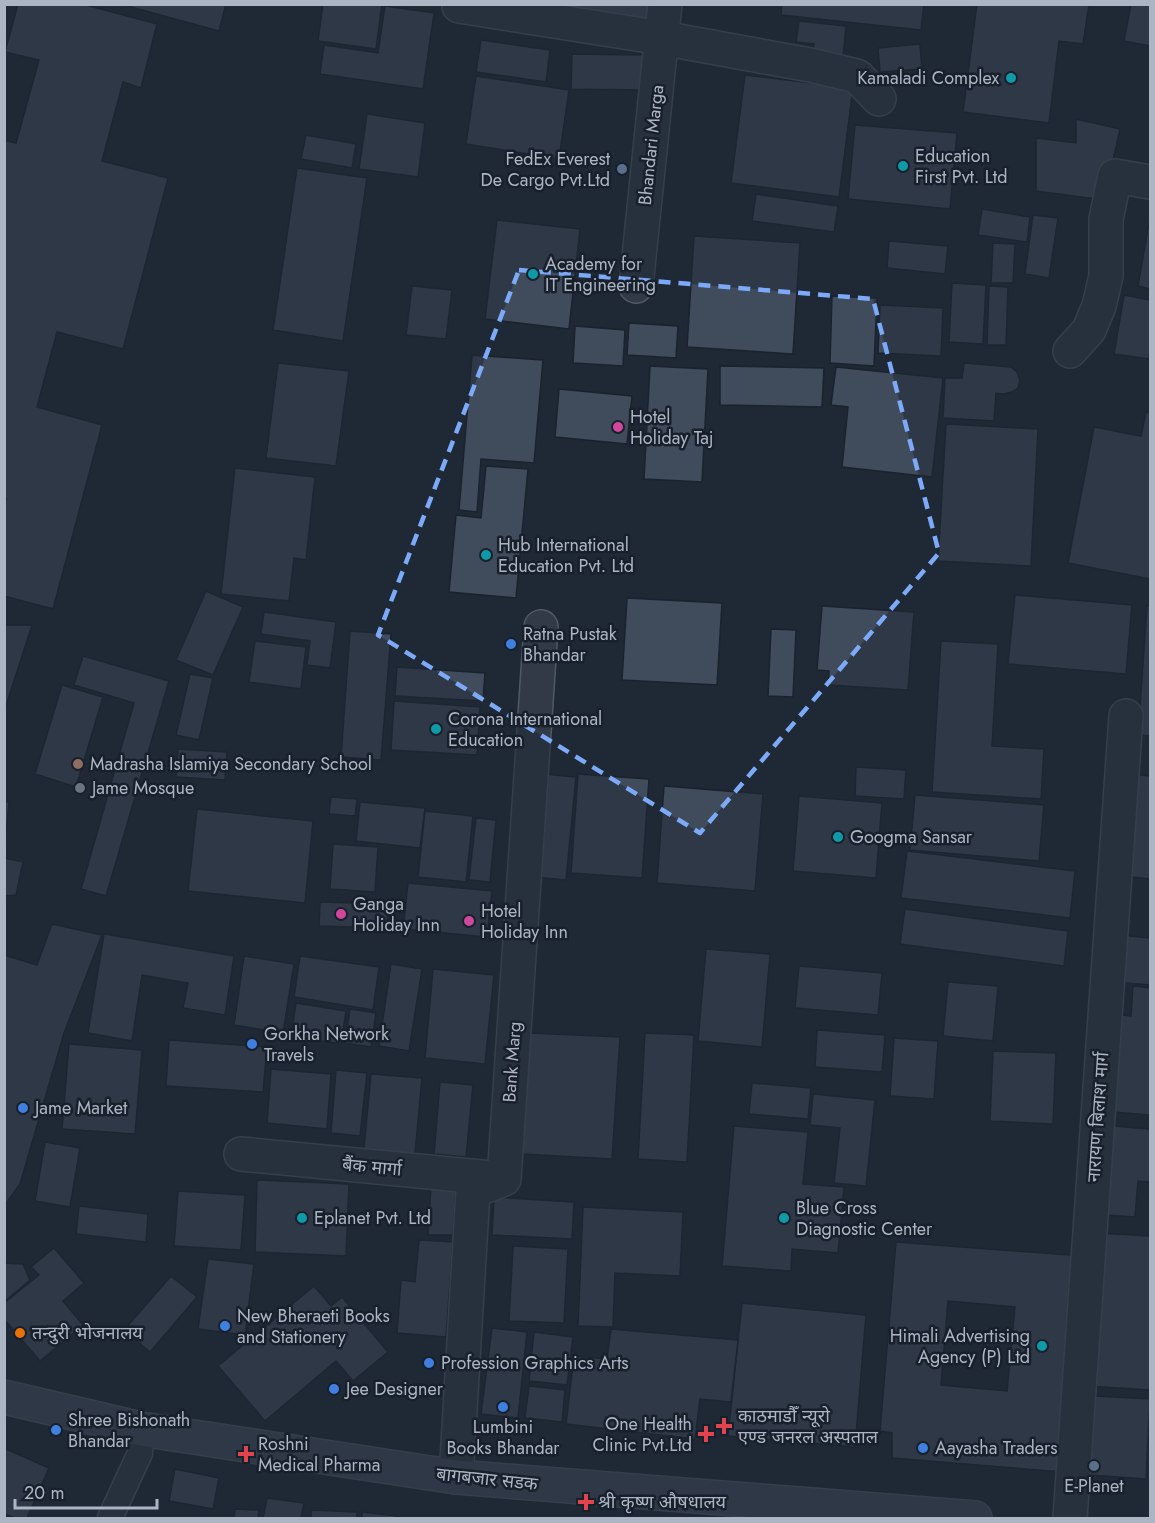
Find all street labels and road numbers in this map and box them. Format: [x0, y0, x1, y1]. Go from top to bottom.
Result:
street label: Bhandari Marga [632, 84, 670, 206]
street label: Bank Marg [496, 1021, 528, 1103]
street label: नारायण बिलाश मार्ग [1080, 1050, 1116, 1183]
street label: बैंक मार्गा [341, 1151, 404, 1183]
street label: बागबजार सडक [435, 1461, 540, 1497]

